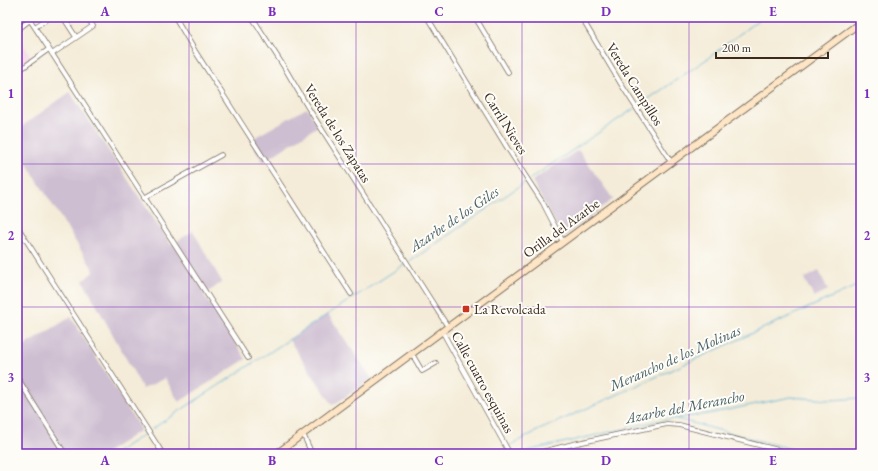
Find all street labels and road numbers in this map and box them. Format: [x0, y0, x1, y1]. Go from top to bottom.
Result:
street label: Vereda Campillos [602, 39, 668, 129]
street label: Vereda de los Zapatas [300, 80, 376, 186]
street label: Carril Nieves [480, 88, 532, 158]
street label: Orilla del Azarbe [519, 194, 603, 262]
street label: Calle cuatro esquinas [448, 328, 519, 436]

